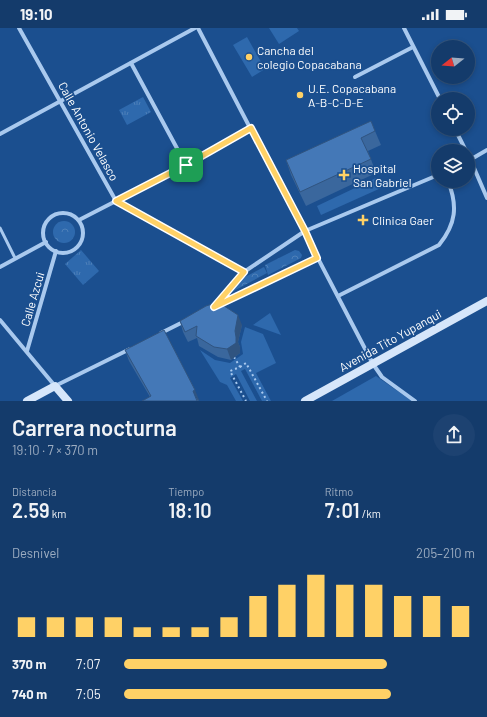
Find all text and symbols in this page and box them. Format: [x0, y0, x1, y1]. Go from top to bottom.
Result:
text: 19:10 [20, 5, 53, 23]
north arrow [431, 40, 475, 84]
map controls [431, 40, 475, 188]
place label: Cancha del colegio Copacabana [257, 43, 362, 71]
marker: Cancha del colegio Copacabana [244, 52, 254, 62]
street label: Calle Antonio Velasco [56, 79, 122, 183]
place label: U.E. Copacabana A-B-C-D-E [308, 81, 396, 109]
marker: U.E. Copacabana A-B-C-D-E [295, 90, 305, 100]
button: locate [431, 92, 475, 136]
button: layers [431, 144, 475, 188]
pin [169, 148, 203, 182]
icon: arrive [175, 154, 197, 176]
place label: Hospital San Gabriel [353, 161, 412, 189]
marker: Hospital San Gabriel [338, 169, 350, 181]
place label: Clinica Gaer [372, 213, 434, 227]
marker: Clinica Gaer [357, 214, 369, 226]
street label: Calle Azcui [18, 270, 46, 328]
street label: Avenida Tito Yupanqui [337, 306, 443, 374]
text: Carrera nocturna [12, 414, 177, 440]
button: share [433, 414, 475, 456]
text: 19:10 · 7 × 370 m [12, 442, 98, 458]
text: Distancia [12, 485, 57, 498]
text: Tiempo [168, 485, 204, 498]
text: Ritmo [325, 485, 353, 498]
text: 2.59 [12, 498, 50, 522]
text: 18:10 [168, 498, 212, 522]
text: 7:01 [325, 498, 360, 522]
text: km [50, 507, 66, 520]
text: /km [360, 507, 381, 520]
text: Desnivel [12, 545, 59, 561]
text: 205–210 m [416, 545, 475, 561]
text: 370 m [12, 656, 46, 672]
text: 7:07 [76, 656, 100, 672]
text: 740 m [12, 686, 47, 702]
text: 7:05 [76, 686, 101, 702]

